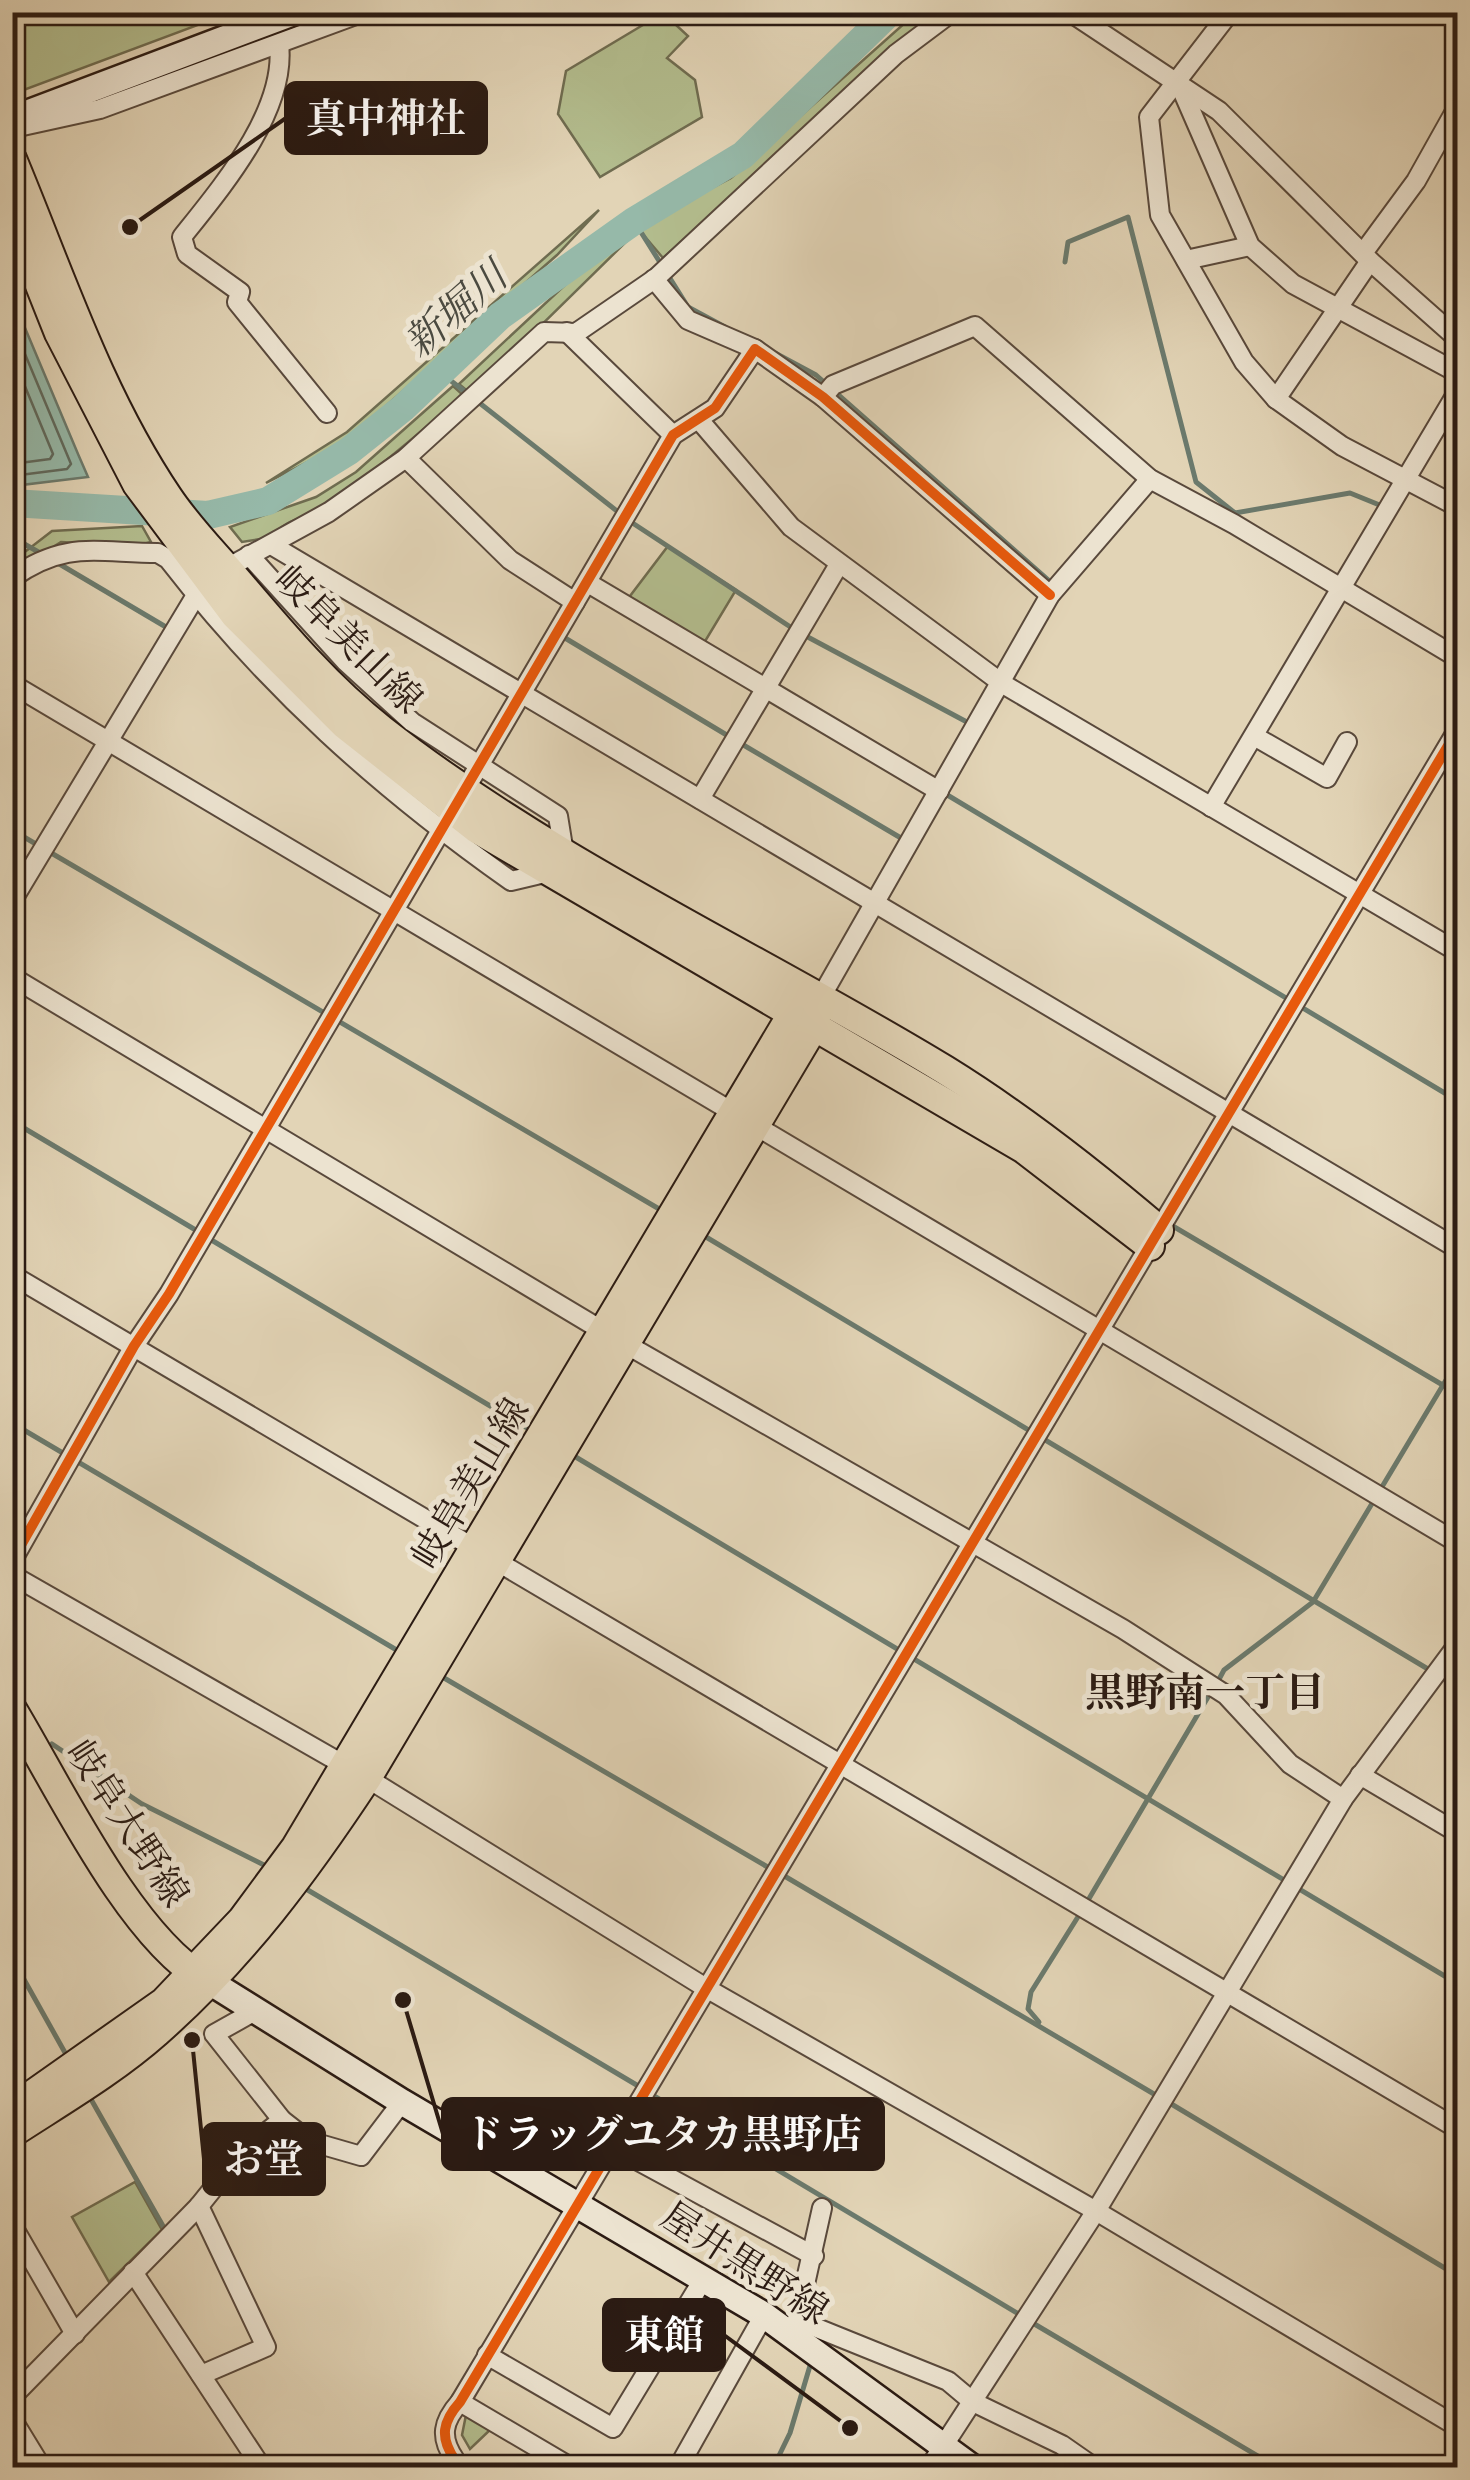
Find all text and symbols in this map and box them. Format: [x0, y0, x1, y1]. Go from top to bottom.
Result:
callout: 真中神社 [286, 83, 486, 153]
text: 真中神社 [306, 94, 466, 151]
water label: 新堀川 [394, 249, 525, 373]
street label: 岐阜美山線 [260, 556, 432, 728]
street label: 岐阜美山線 [401, 1390, 546, 1580]
district label: 黒野南一丁目 [1085, 1668, 1325, 1725]
street label: 岐阜大野線 [50, 1731, 199, 1920]
callout: ドラッグユタカ黒野店 [443, 2099, 883, 2169]
text: ドラッグユタカ黒野店 [464, 2110, 862, 2167]
callout: お堂 [204, 2124, 324, 2194]
text: お堂 [224, 2135, 304, 2192]
street label: 屋井黒野線 [648, 2192, 837, 2341]
callout: 東館 [604, 2300, 724, 2370]
text: 東館 [624, 2311, 704, 2368]

